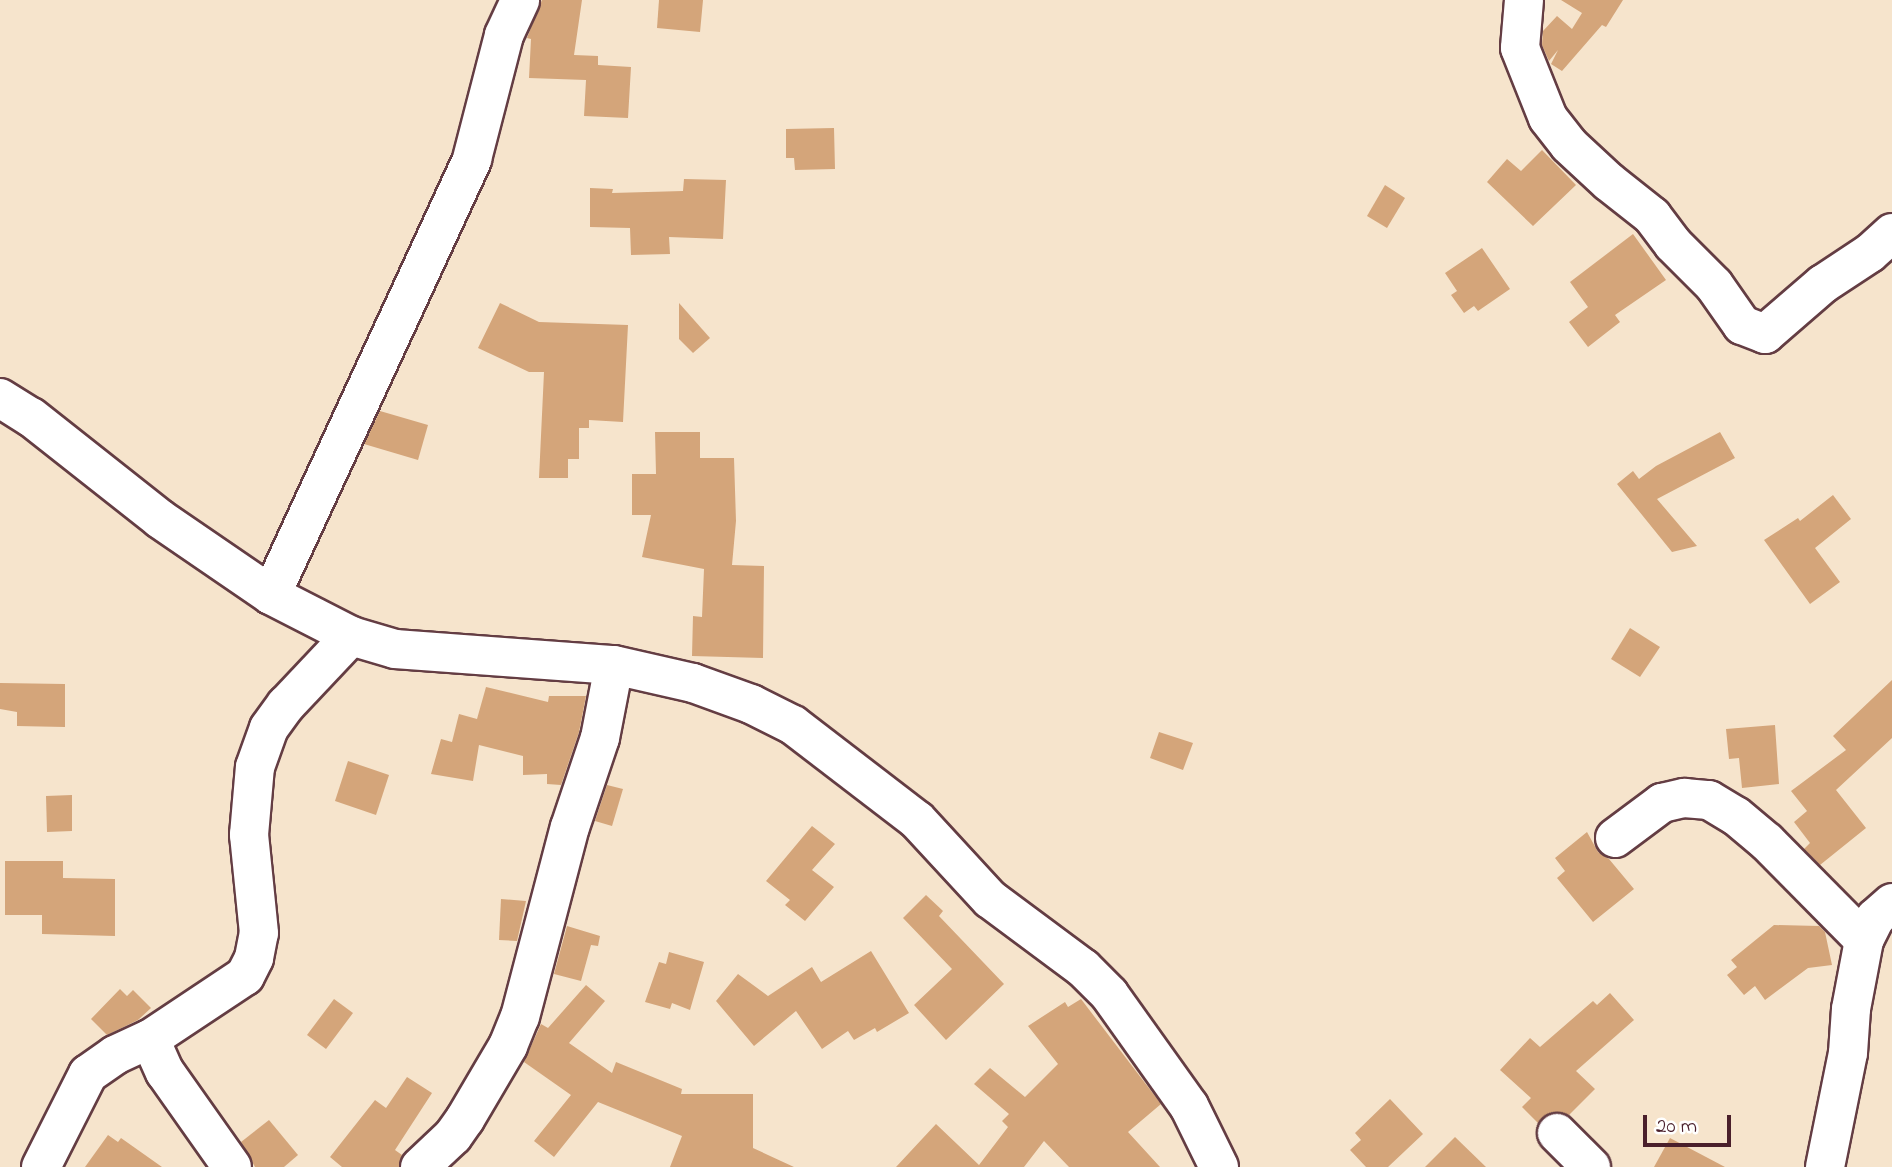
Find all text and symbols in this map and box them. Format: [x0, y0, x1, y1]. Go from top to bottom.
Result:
scale bar [1647, 1100, 1734, 1144]
text: 20 m [1656, 1112, 1697, 1142]

